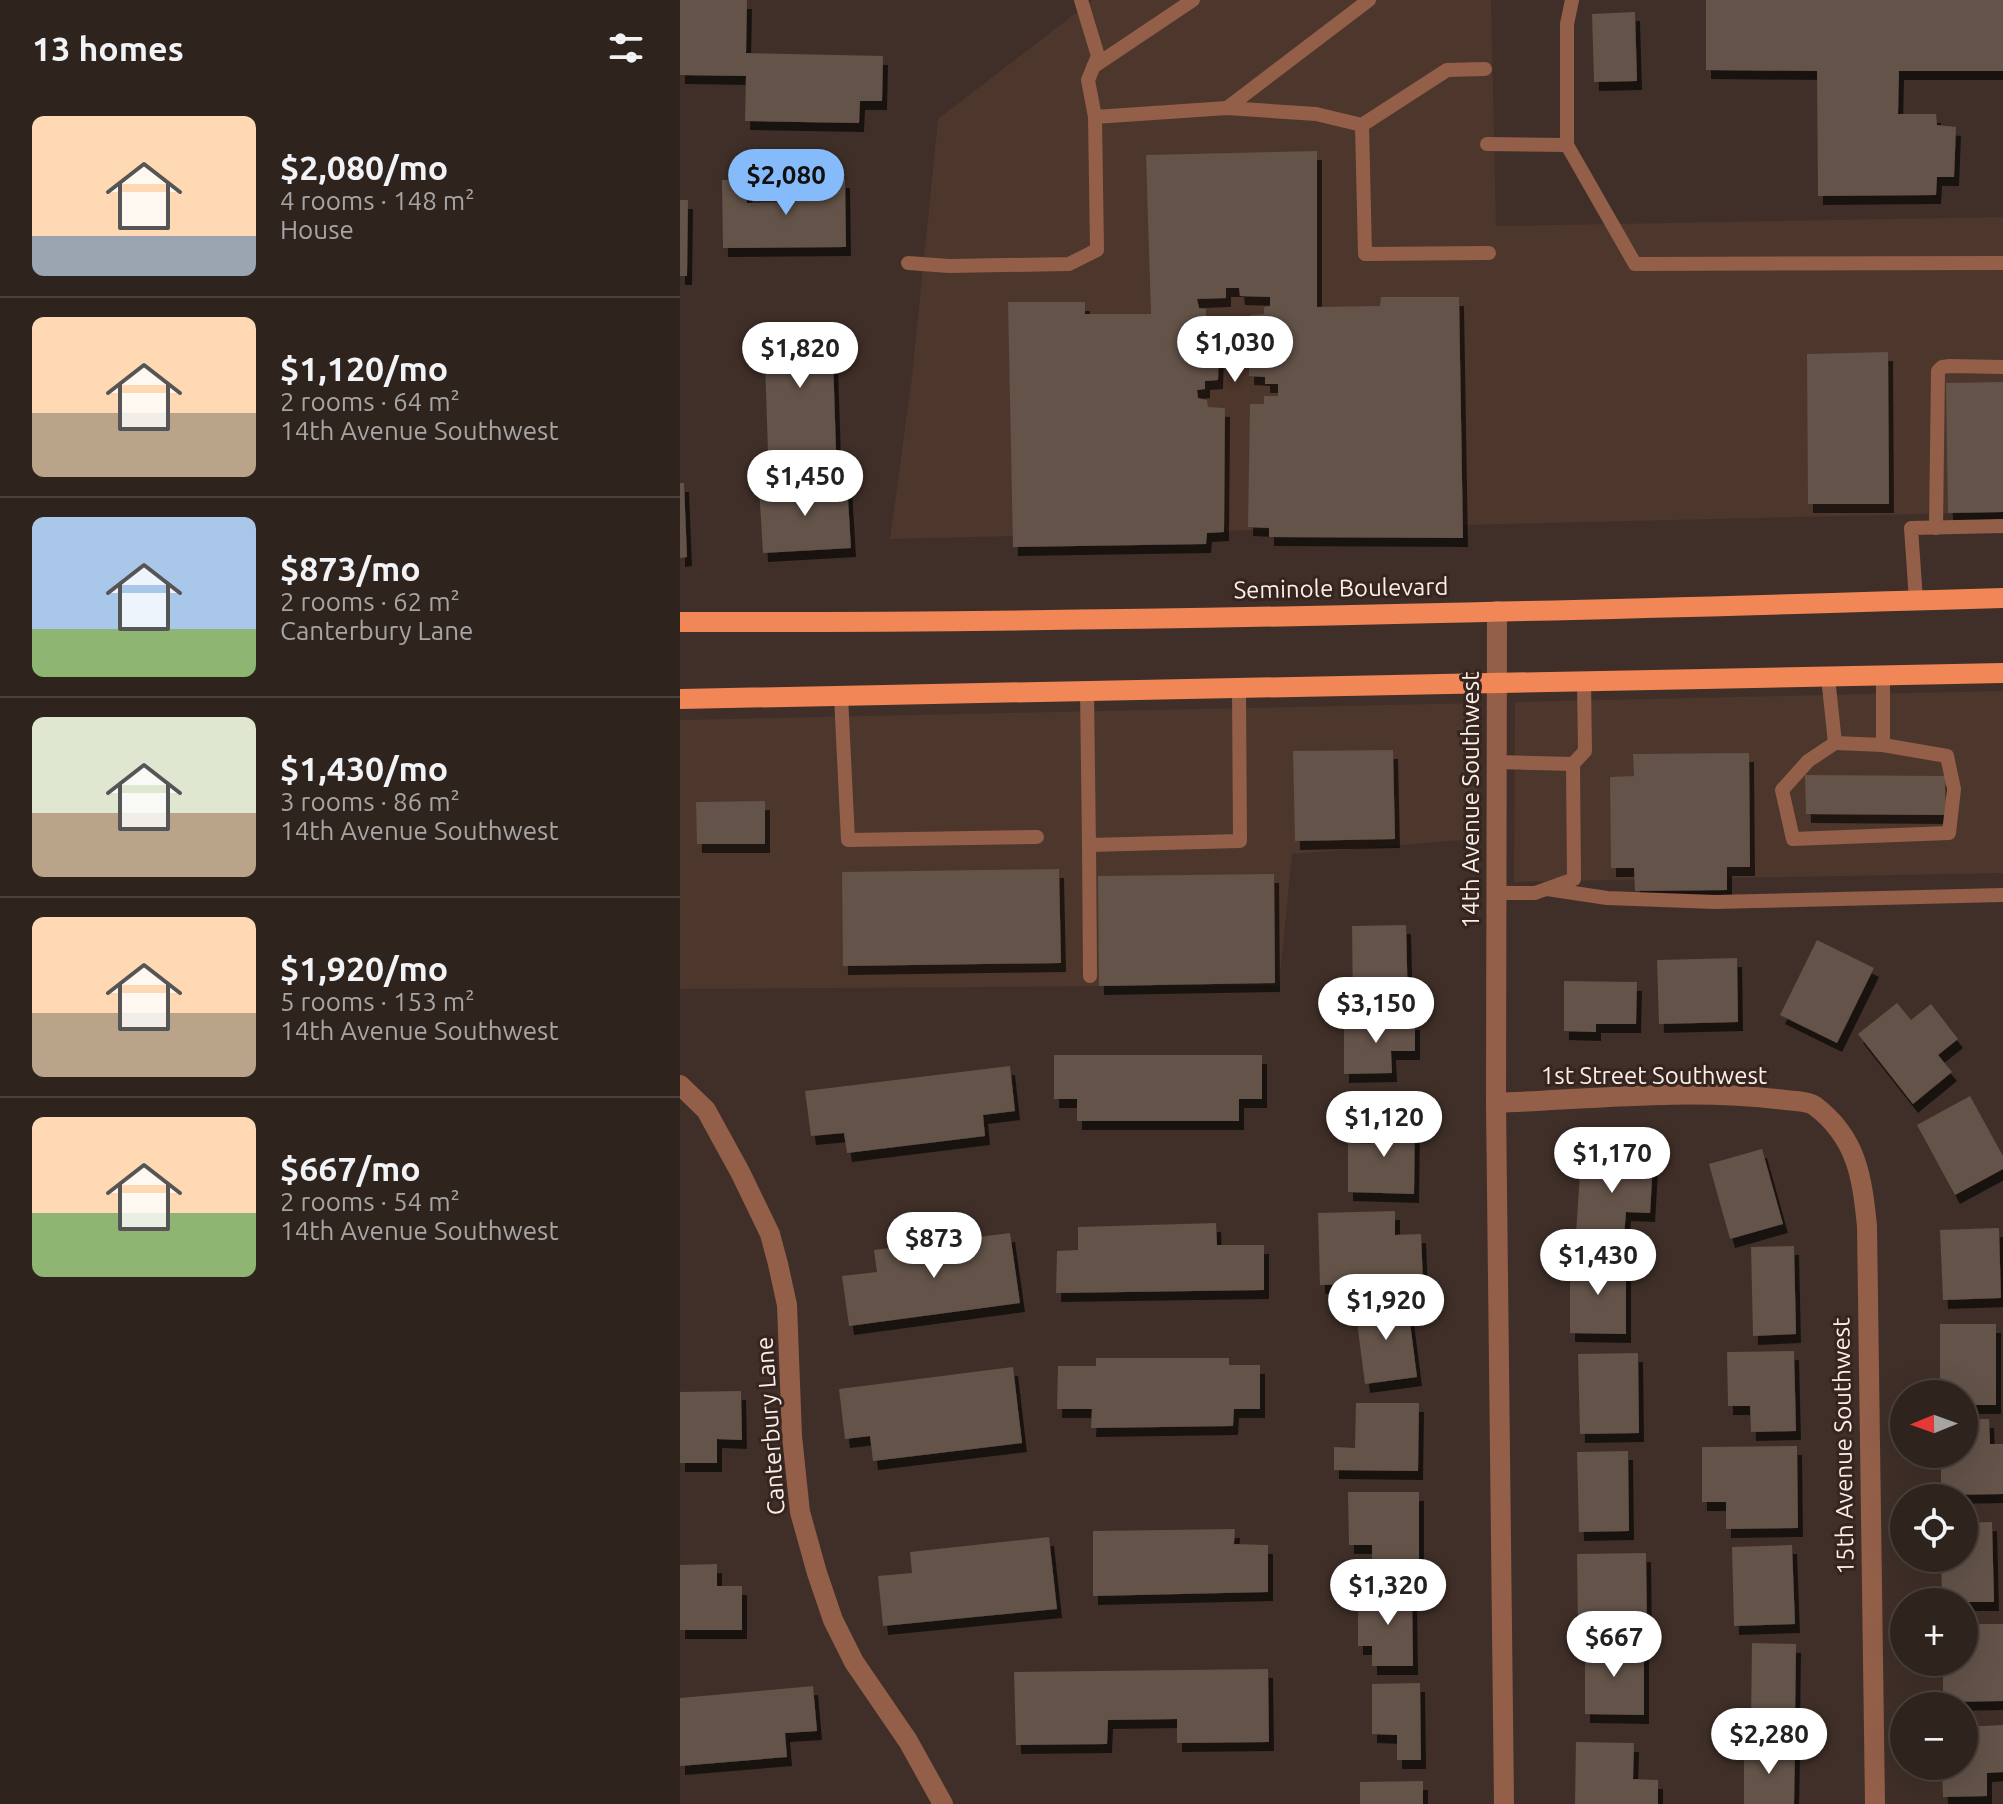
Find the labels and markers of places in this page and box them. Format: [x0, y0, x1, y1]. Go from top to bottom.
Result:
pin: $2,080 [721, 149, 851, 217]
pin: $1,030 [1170, 316, 1300, 384]
pin: $1,820 [735, 322, 865, 390]
pin: $1,450 [740, 450, 870, 518]
pin: $3,150 [1311, 977, 1441, 1045]
pin: $1,120 [1319, 1091, 1449, 1159]
pin: $1,170 [1547, 1127, 1677, 1195]
pin: $873 [887, 1212, 981, 1280]
pin: $1,430 [1533, 1229, 1663, 1297]
pin: $1,920 [1321, 1274, 1451, 1342]
pin: $1,320 [1323, 1559, 1453, 1627]
pin: $667 [1567, 1611, 1661, 1679]
pin: $2,280 [1704, 1708, 1834, 1776]

